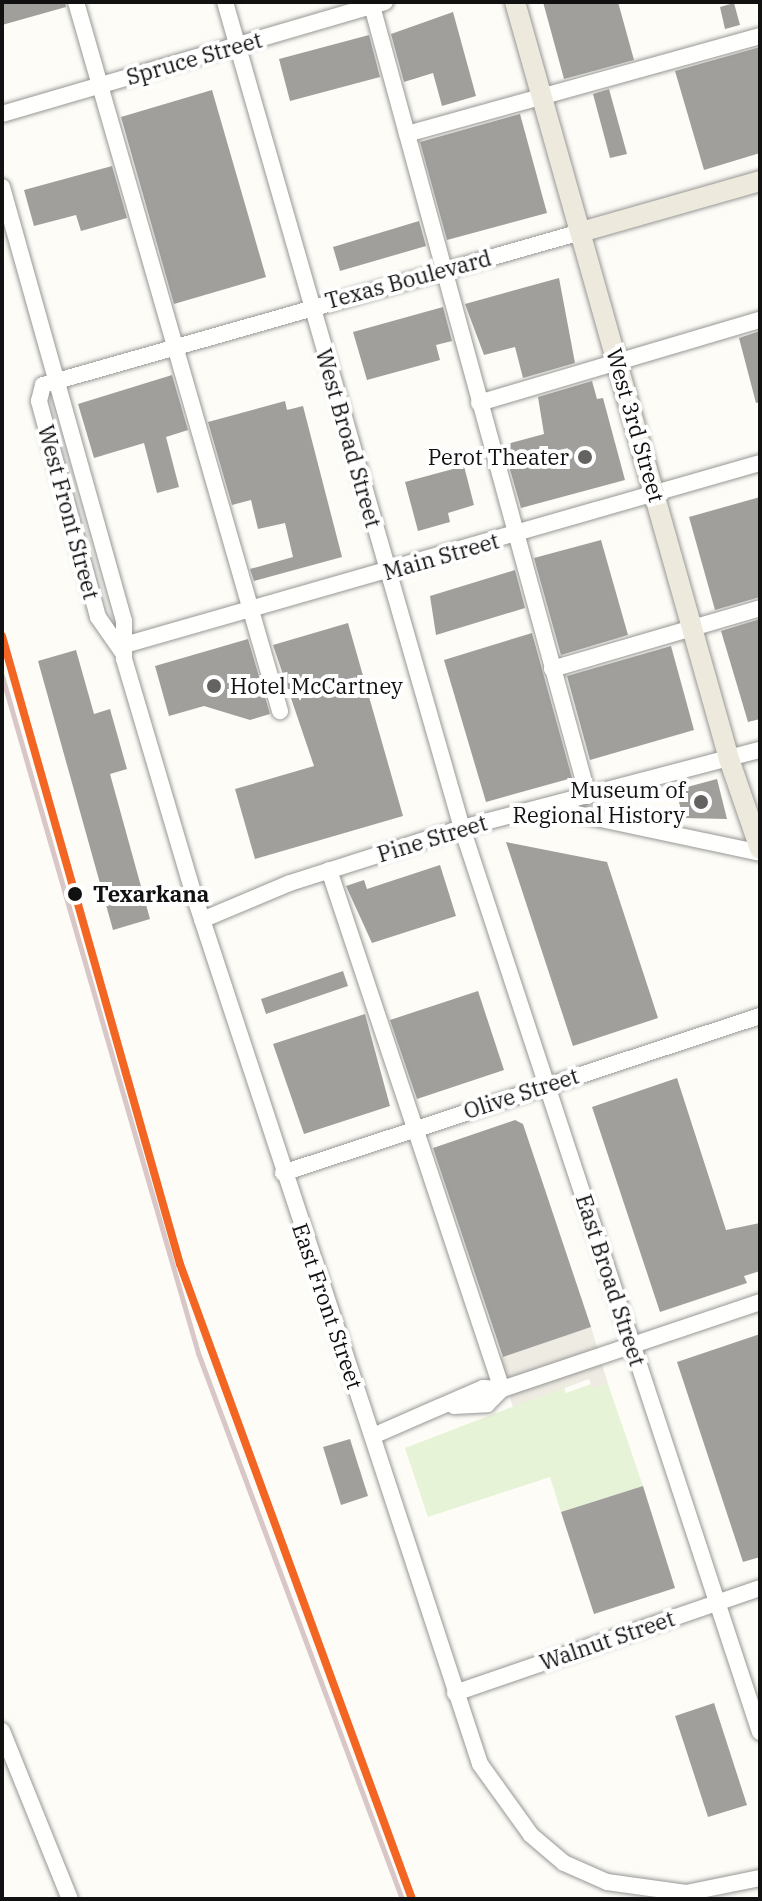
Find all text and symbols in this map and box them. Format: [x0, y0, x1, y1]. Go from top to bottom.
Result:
street label: Spruce Street [123, 26, 265, 90]
street label: Texas Boulevard [322, 244, 494, 314]
street label: West Broad Street [311, 345, 387, 531]
street label: West 3rd Street [601, 345, 671, 505]
street label: West Front Street [33, 422, 105, 602]
place label: Perot Theater [428, 444, 569, 470]
marker: Perot Theater [576, 448, 594, 466]
street label: Main Street [380, 527, 502, 585]
place label: Hotel McCartney [230, 673, 403, 699]
marker: Hotel McCartney [205, 677, 223, 695]
place label: Museum of Regional History [513, 776, 685, 828]
marker: Museum of Regional History [692, 793, 710, 811]
street label: Pine Street [374, 809, 490, 867]
place label: Texarkana [93, 881, 209, 907]
marker: Texarkana [64, 883, 86, 905]
street label: Olive Street [460, 1062, 582, 1124]
street label: East Broad Street [571, 1191, 651, 1369]
street label: East Front Street [287, 1220, 369, 1392]
street label: Walnut Street [536, 1605, 678, 1675]

